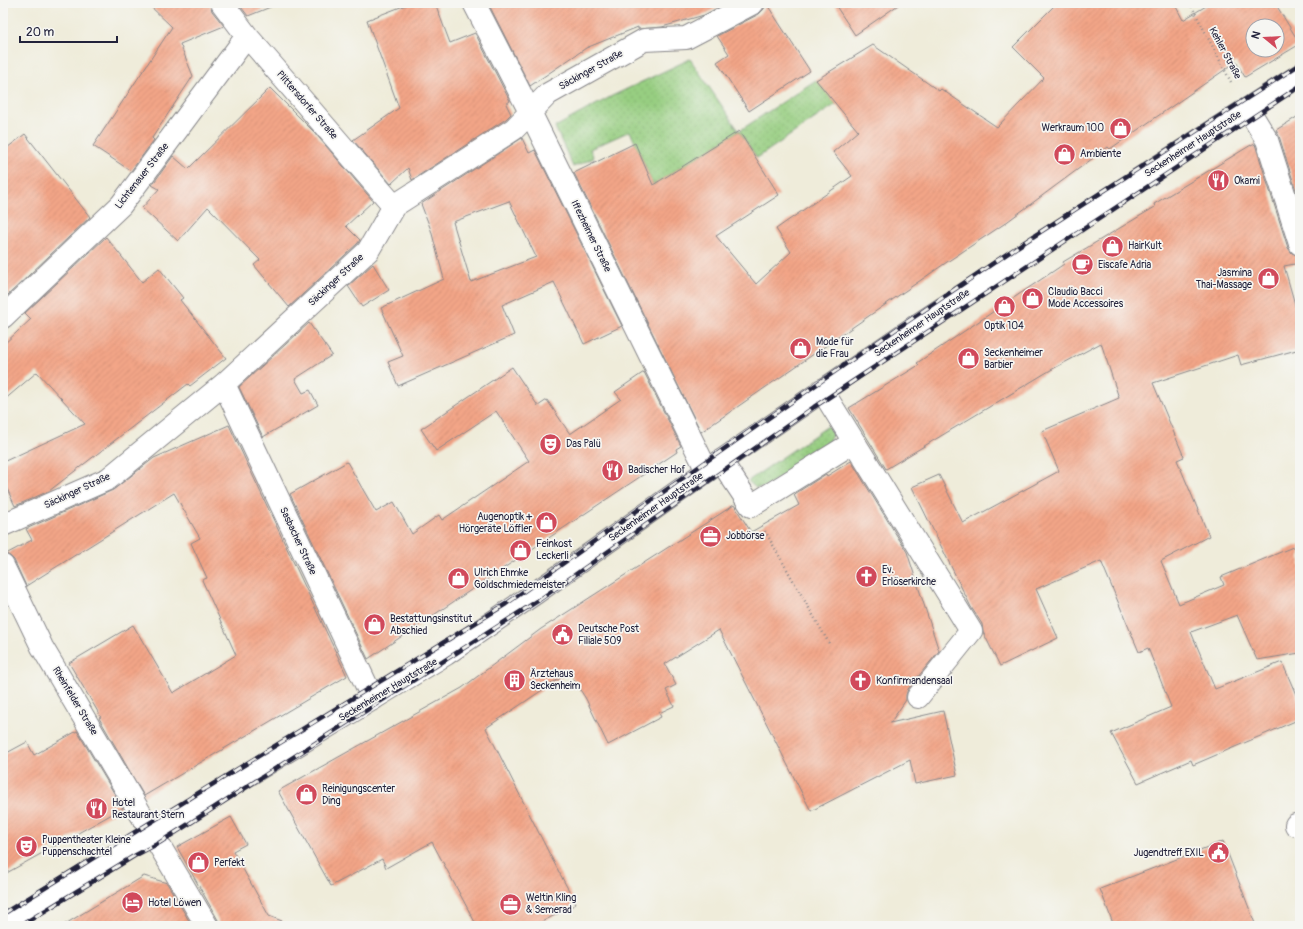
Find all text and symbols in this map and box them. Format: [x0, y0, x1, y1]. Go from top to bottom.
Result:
scale bar [20, 18, 117, 44]
north arrow [1245, 18, 1285, 58]
text: 20 m [26, 25, 55, 40]
street label: Kehler Straße [1206, 25, 1244, 81]
text: N [1249, 29, 1263, 41]
street label: Säckinger Straße [557, 47, 625, 93]
street label: Plittersdorfer Straße [274, 68, 340, 142]
street label: Seckenheimer Hauptstraße [1142, 108, 1244, 180]
shop icon: Werkraum 100 [1107, 115, 1133, 141]
place label: Werkraum 100 [1041, 122, 1104, 134]
street label: Lichtenauer Straße [113, 141, 171, 211]
shop icon: Ambiente [1051, 141, 1077, 167]
place label: Ambiente [1080, 148, 1121, 160]
restaurant icon: Okami [1206, 168, 1232, 194]
place label: Okami [1234, 175, 1260, 187]
street label: Iffezheimer Straße [568, 198, 614, 274]
shop icon: HairKult [1100, 233, 1126, 259]
place label: HairKult [1128, 240, 1163, 252]
street label: Säckinger Straße [306, 251, 366, 309]
cafe icon: Eiscafe Adria [1069, 252, 1095, 278]
place label: Eiscafe Adria [1098, 259, 1151, 271]
shop icon: Jasmina Thai-Massage [1255, 266, 1281, 292]
place label: Jasmina Thai-Massage [1196, 267, 1252, 291]
shop icon: Claudio Bacci Mode Accessoires [1020, 285, 1046, 311]
street label: Seckenheimer Hauptstraße [872, 286, 972, 360]
place label: Claudio Bacci Mode Accessoires [1048, 286, 1124, 310]
shop icon: Optik 104 [991, 293, 1017, 319]
place label: Optik 104 [984, 320, 1024, 332]
shop icon: Mode für die Frau [788, 335, 814, 361]
place label: Mode für die Frau [816, 336, 854, 360]
shop icon: Seckenheimer Barbier [955, 346, 981, 372]
place label: Seckenheimer Barbier [984, 347, 1043, 371]
theatre icon: Das Palü [538, 431, 564, 457]
place label: Das Palü [566, 438, 601, 450]
restaurant icon: Badischer Hof [599, 457, 625, 483]
place label: Badischer Hof [628, 464, 686, 476]
street label: Säckinger Straße [42, 470, 112, 512]
street label: Seckenheimer Hauptstraße [606, 470, 706, 544]
street label: Sasbacher Straße [277, 505, 319, 577]
shop icon: Augenoptik + Hörgeräte Löffler [534, 510, 560, 536]
place label: Augenoptik + Hörgeräte Löffler [459, 511, 532, 535]
office icon: Jobbörse [697, 523, 723, 549]
place label: Jobbörse [726, 530, 764, 542]
shop icon: Feinkost Leckerli [507, 537, 533, 563]
place label: Feinkost Leckerli [536, 538, 573, 562]
church icon: Ev. Erlöserkirche [853, 563, 879, 589]
place label: Ev. Erlöserkirche [882, 564, 936, 588]
shop icon: Ulrich Ehmke Goldschmiedemeister [445, 566, 471, 592]
place label: Ulrich Ehmke Goldschmiedemeister [474, 567, 566, 591]
shop icon: Bestattungsinstitut Abschied [361, 612, 387, 638]
place label: Bestattungsinstitut Abschied [390, 613, 473, 637]
public building icon: Deutsche Post Filiale 509 [549, 622, 575, 648]
place label: Deutsche Post Filiale 509 [578, 623, 640, 647]
street label: Seckenheimer Hauptstraße [337, 656, 439, 724]
street label: Rheinfelder Straße [50, 665, 100, 737]
building icon: Ärztehaus Seckenheim [502, 667, 528, 693]
place label: Ärztehaus Seckenheim [530, 668, 581, 692]
church icon: Konfirmandensaal [847, 668, 873, 694]
place label: Konfirmandensaal [876, 675, 953, 687]
shop icon: Reinigungscenter Ding [293, 782, 319, 808]
place label: Reinigungscenter Ding [322, 783, 395, 807]
restaurant icon: Hotel Restaurant Stern [83, 796, 109, 822]
place label: Hotel Restaurant Stern [112, 797, 185, 821]
theatre icon: Puppentheater Kleine Puppenschachtel [14, 833, 40, 859]
place label: Puppentheater Kleine Puppenschachtel [42, 834, 131, 858]
public building icon: Jugendtreff EXIL [1206, 840, 1232, 866]
place label: Jugendtreff EXIL [1133, 847, 1204, 859]
shop icon: Perfekt [186, 850, 212, 876]
place label: Perfekt [214, 857, 246, 869]
hotel icon: Hotel Löwen [120, 890, 146, 916]
office icon: Weltin Kling & Semerad [497, 891, 523, 917]
place label: Weltin Kling & Semerad [526, 892, 576, 916]
place label: Hotel Löwen [148, 897, 202, 909]

